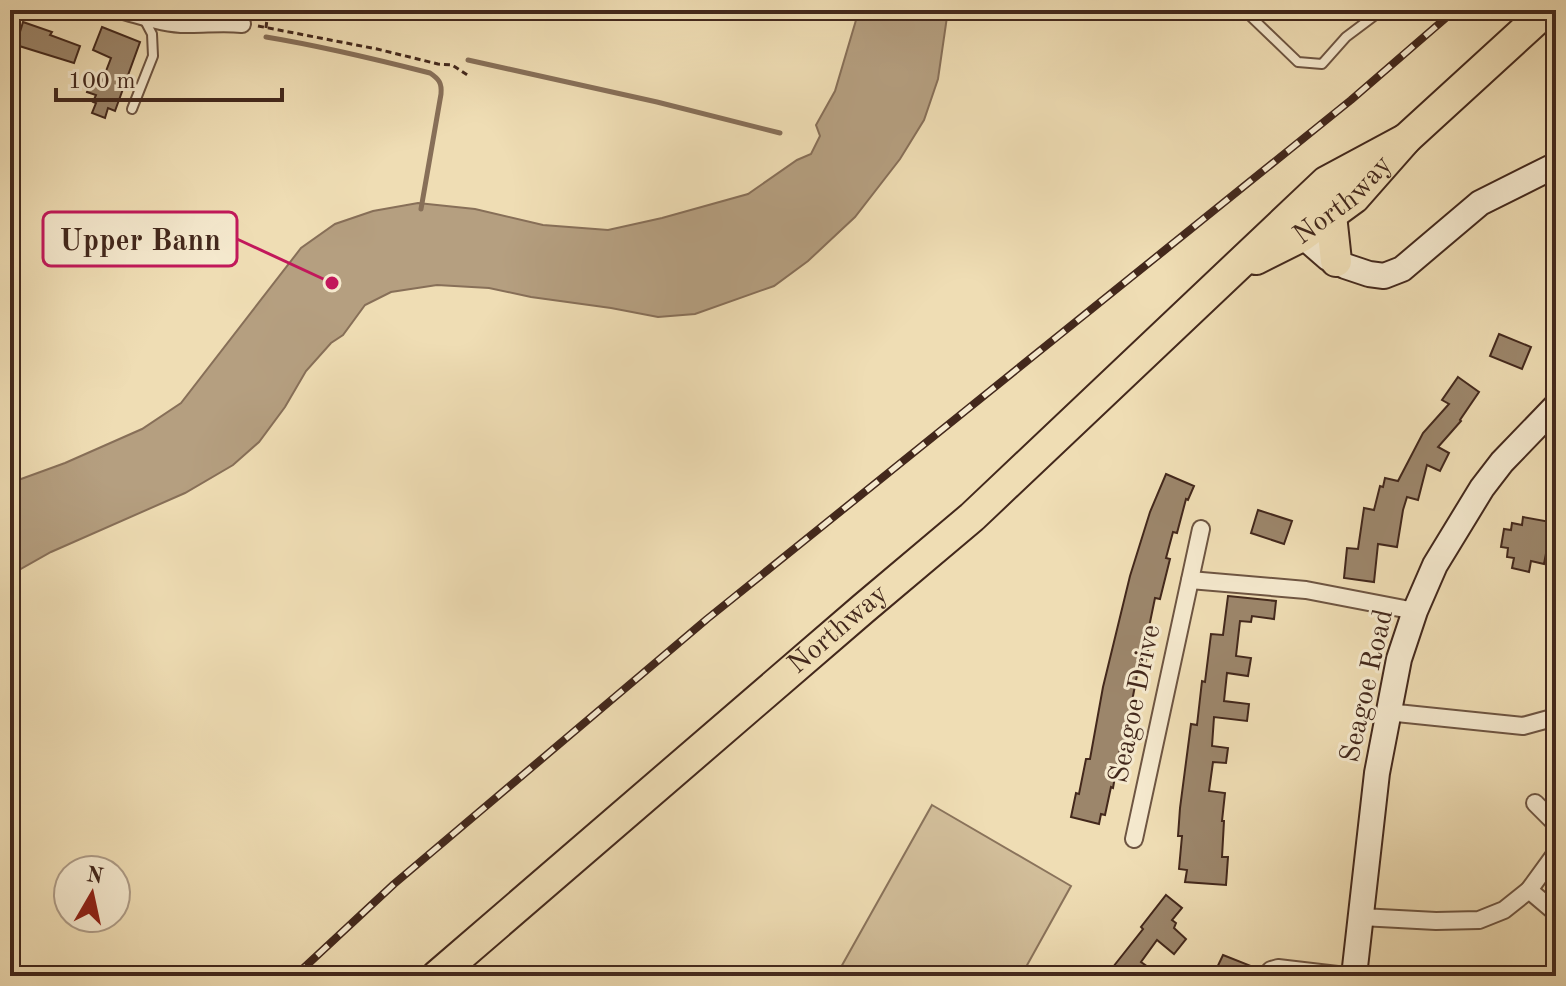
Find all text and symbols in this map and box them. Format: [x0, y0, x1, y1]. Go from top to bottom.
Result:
scale bar [56, 52, 282, 102]
text: 100 m [68, 70, 136, 94]
street label: Northway [1289, 151, 1398, 251]
callout: Upper Bann [43, 212, 237, 266]
text: Upper Bann [59, 227, 221, 257]
street label: Northway [783, 580, 894, 680]
street label: Seagoe Road [1337, 607, 1399, 765]
street label: Seagoe Drive [1106, 622, 1166, 786]
north arrow [52, 854, 132, 934]
text: N [85, 864, 105, 888]

